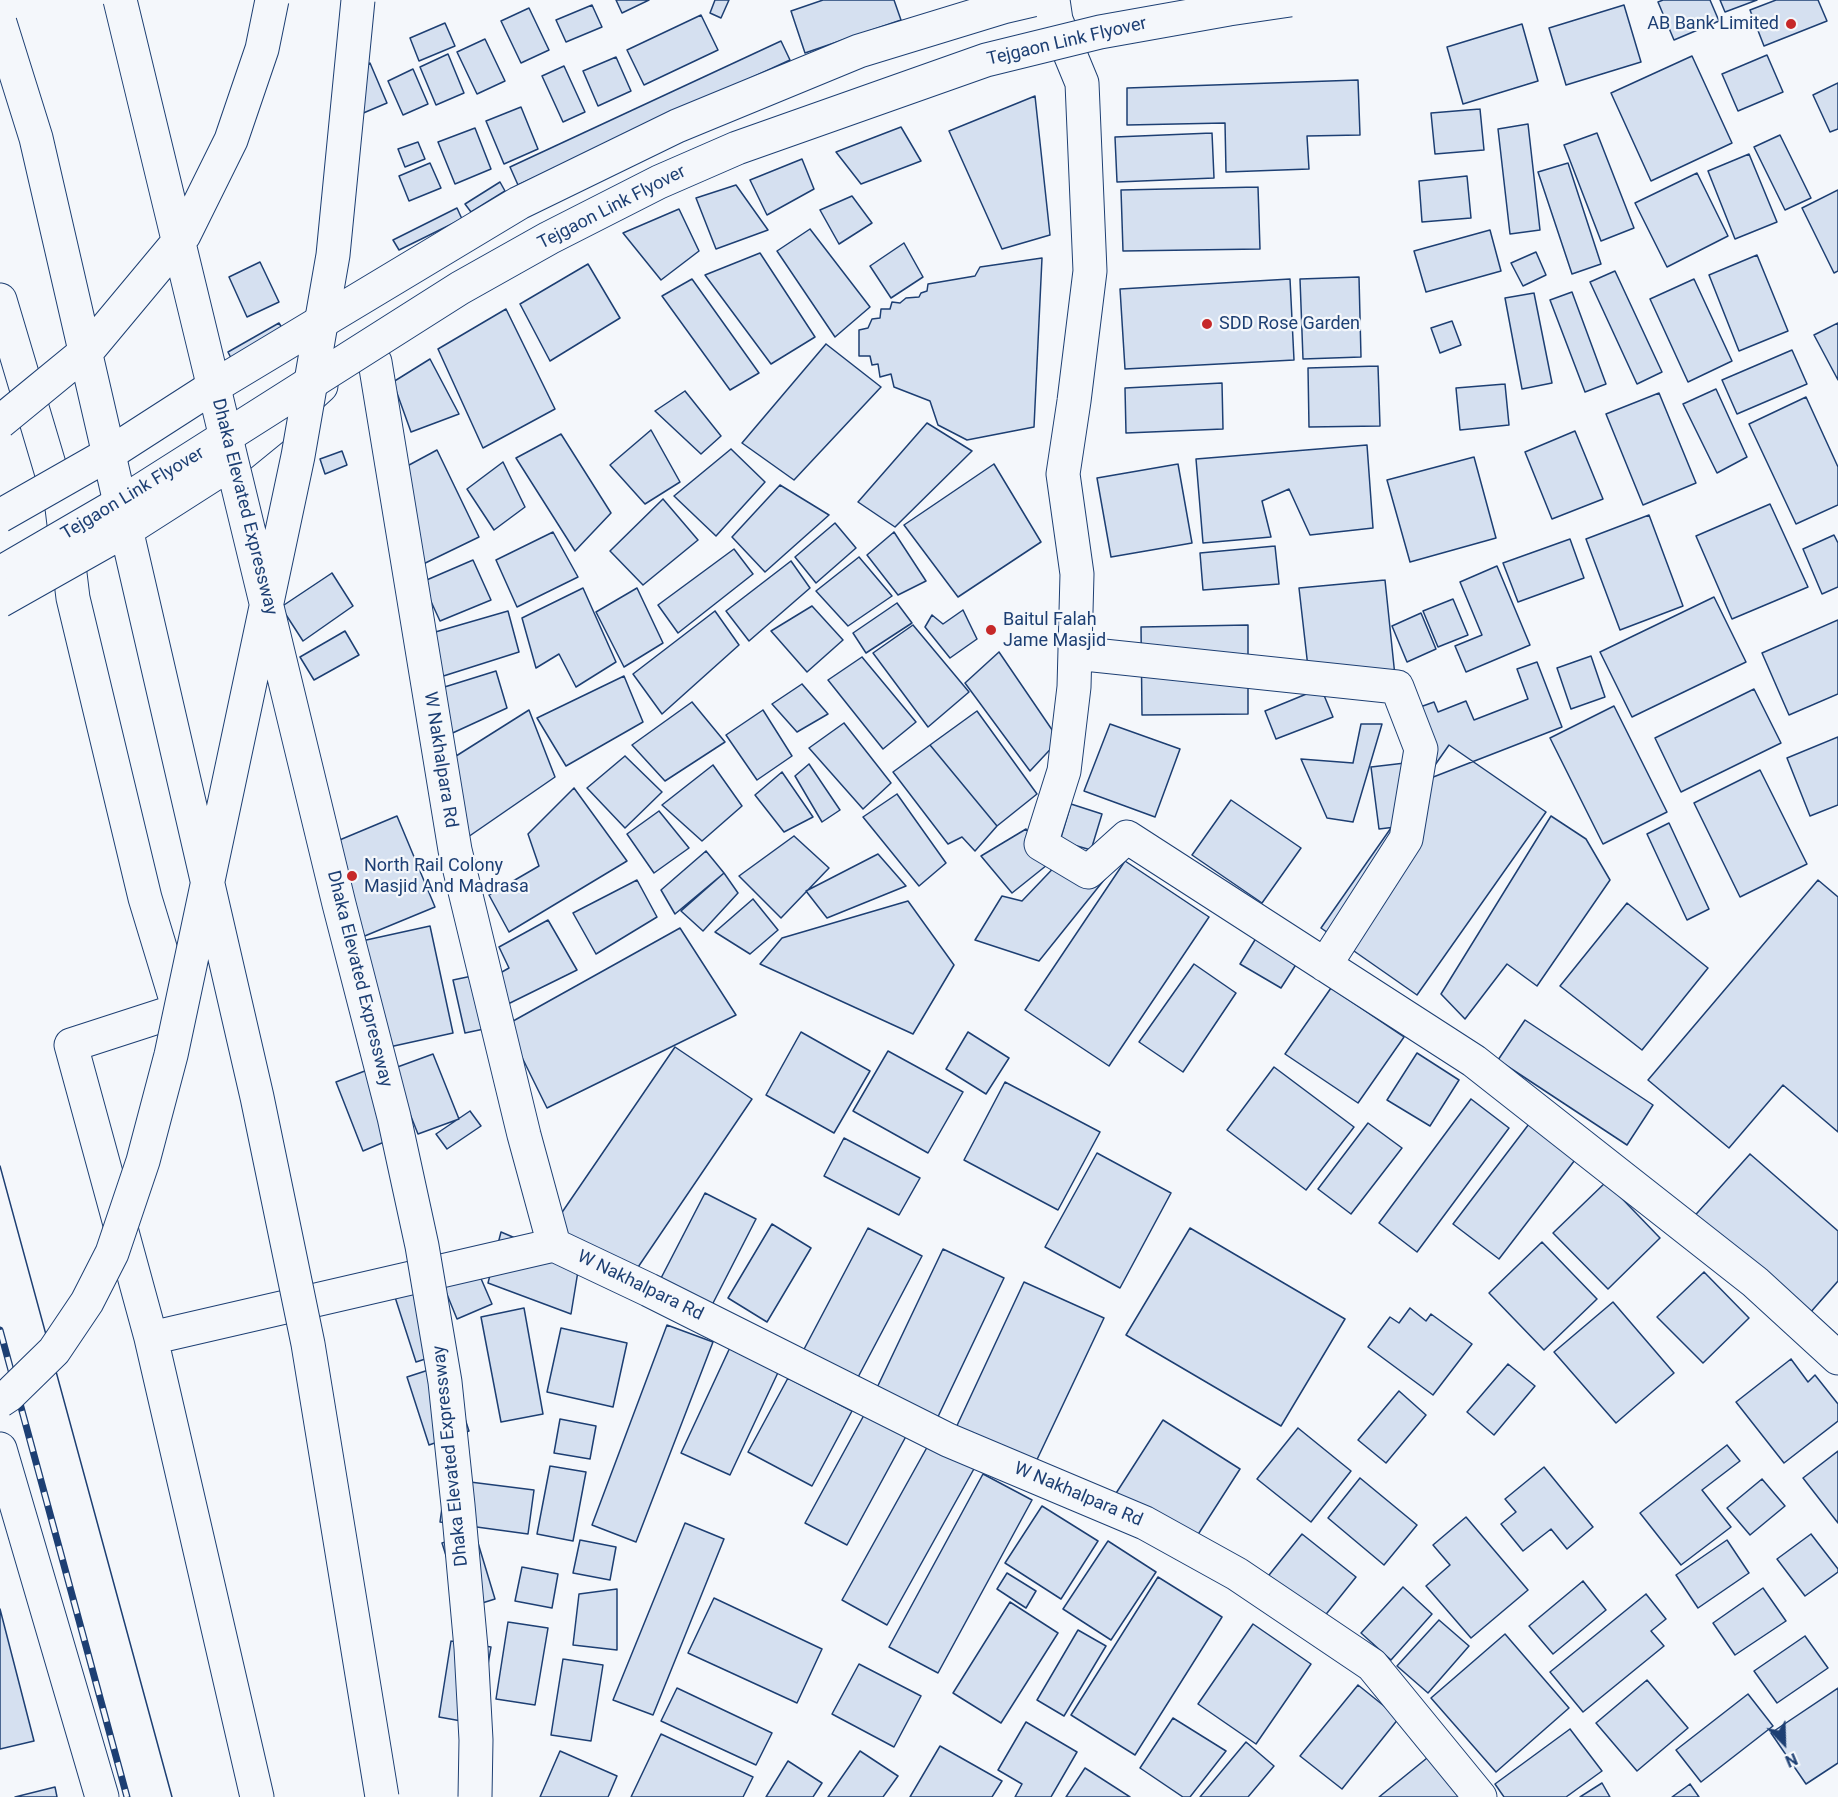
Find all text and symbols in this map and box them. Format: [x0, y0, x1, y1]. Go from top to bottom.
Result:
street label: Tejgaon Link Flyover [985, 13, 1149, 71]
place label: AB Bank Limited [1647, 13, 1779, 35]
marker: AB Bank Limited [1784, 17, 1798, 31]
street label: Tejgaon Link Flyover [534, 161, 690, 255]
place label: SDD Rose Garden [1219, 313, 1360, 335]
marker: SDD Rose Garden [1200, 317, 1214, 331]
street label: Dhaka Elevated Expressway [207, 396, 281, 618]
street label: Tejgaon Link Flyover [58, 443, 208, 545]
place label: Baitul Falah Jame Masjid [1003, 609, 1106, 652]
marker: Baitul Falah Jame Masjid [984, 623, 998, 637]
street label: W Nakhalpara Rd [419, 690, 461, 830]
place label: North Rail Colony Masjid And Madrasa [364, 855, 529, 898]
street label: Dhaka Elevated Expressway [322, 868, 396, 1090]
marker: North Rail Colony Masjid And Madrasa [345, 869, 359, 883]
street label: W Nakhalpara Rd [574, 1246, 706, 1326]
street label: Dhaka Elevated Expressway [429, 1344, 473, 1568]
street label: W Nakhalpara Rd [1011, 1458, 1145, 1532]
north arrow [1754, 1713, 1814, 1773]
text: N [1782, 1749, 1800, 1771]

